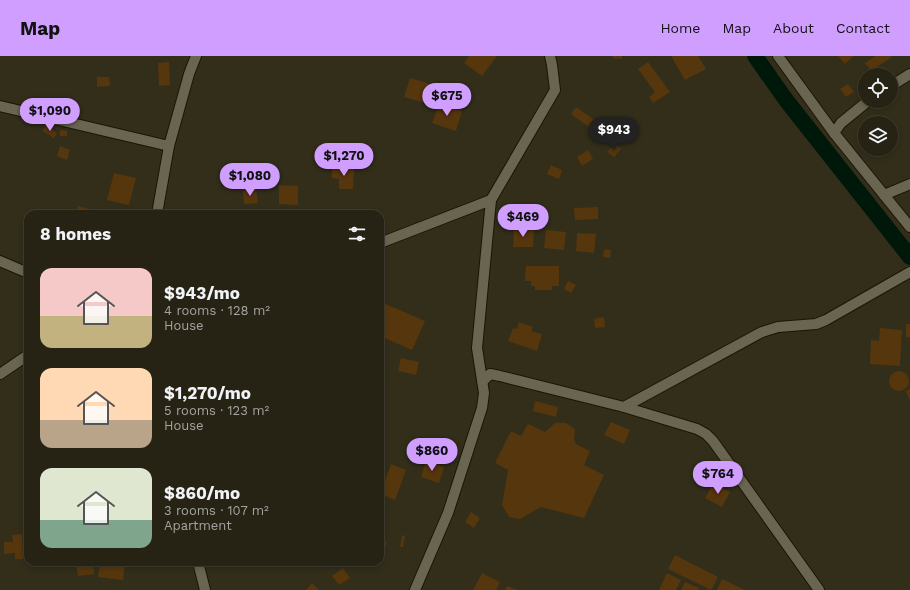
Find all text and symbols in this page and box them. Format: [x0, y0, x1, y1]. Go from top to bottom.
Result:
text: Map [20, 17, 60, 40]
text: Home [660, 20, 700, 36]
text: Map [722, 20, 751, 36]
text: About [773, 20, 814, 36]
text: Contact [836, 20, 890, 36]
map controls [858, 68, 898, 156]
button: locate [858, 68, 898, 108]
pin: $675 [423, 83, 471, 117]
text: $675 [431, 88, 463, 103]
pin: $1,090 [17, 98, 83, 132]
text: $1,090 [29, 103, 71, 118]
button: layers [858, 116, 898, 156]
pin: $943 [590, 117, 638, 151]
text: $943 [598, 122, 630, 137]
pin: $1,270 [311, 143, 377, 177]
text: $1,270 [323, 148, 365, 163]
pin: $1,080 [217, 163, 283, 197]
text: $1,080 [229, 168, 271, 183]
pin: $469 [499, 204, 547, 238]
text: $469 [507, 209, 539, 224]
icon: filters [346, 223, 368, 245]
text: 8 homes [40, 224, 111, 244]
text: $943/mo [164, 283, 240, 303]
icon: home [72, 284, 120, 332]
text: 4 rooms · 128 m² [164, 303, 270, 318]
text: House [164, 318, 204, 333]
text: $1,270/mo [164, 383, 251, 403]
icon: home [72, 384, 120, 432]
text: 5 rooms · 123 m² [164, 403, 269, 418]
text: House [164, 418, 204, 433]
pin: $860 [408, 438, 456, 472]
text: $860 [416, 443, 448, 458]
pin: $764 [694, 461, 742, 495]
text: $764 [702, 466, 734, 481]
text: $860/mo [164, 483, 240, 503]
icon: home [72, 484, 120, 532]
text: 3 rooms · 107 m² [164, 503, 269, 518]
text: Apartment [164, 518, 232, 533]

